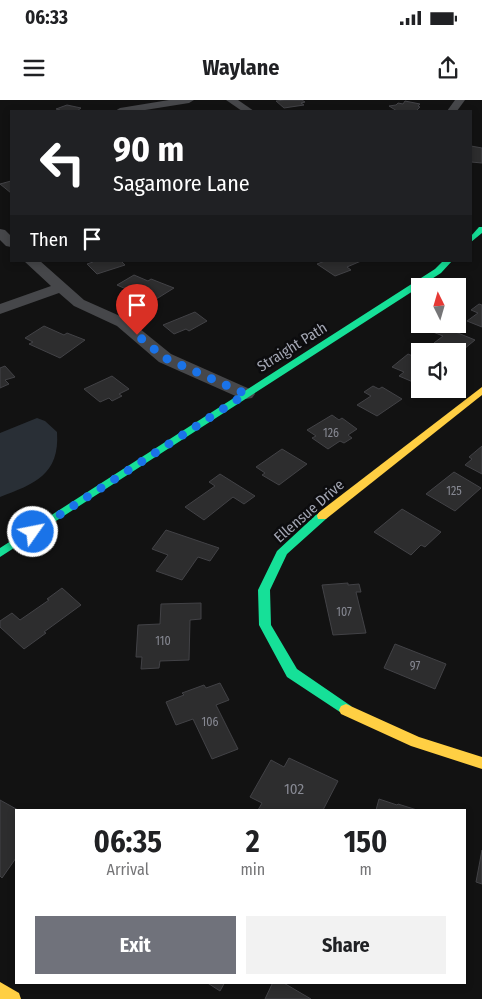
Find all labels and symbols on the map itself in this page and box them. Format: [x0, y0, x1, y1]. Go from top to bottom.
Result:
north arrow [411, 278, 466, 332]
pin [116, 284, 158, 335]
street label: Straight Path [254, 318, 330, 376]
house number: 126 [323, 426, 339, 440]
street label: Ellensue Drive [270, 476, 348, 546]
house number: 125 [446, 484, 462, 498]
position arrow [6, 505, 58, 557]
house number: 107 [336, 605, 352, 619]
house number: 110 [155, 634, 171, 648]
house number: 97 [410, 659, 420, 673]
house number: 106 [202, 715, 218, 729]
house number: 102 [284, 780, 304, 798]

